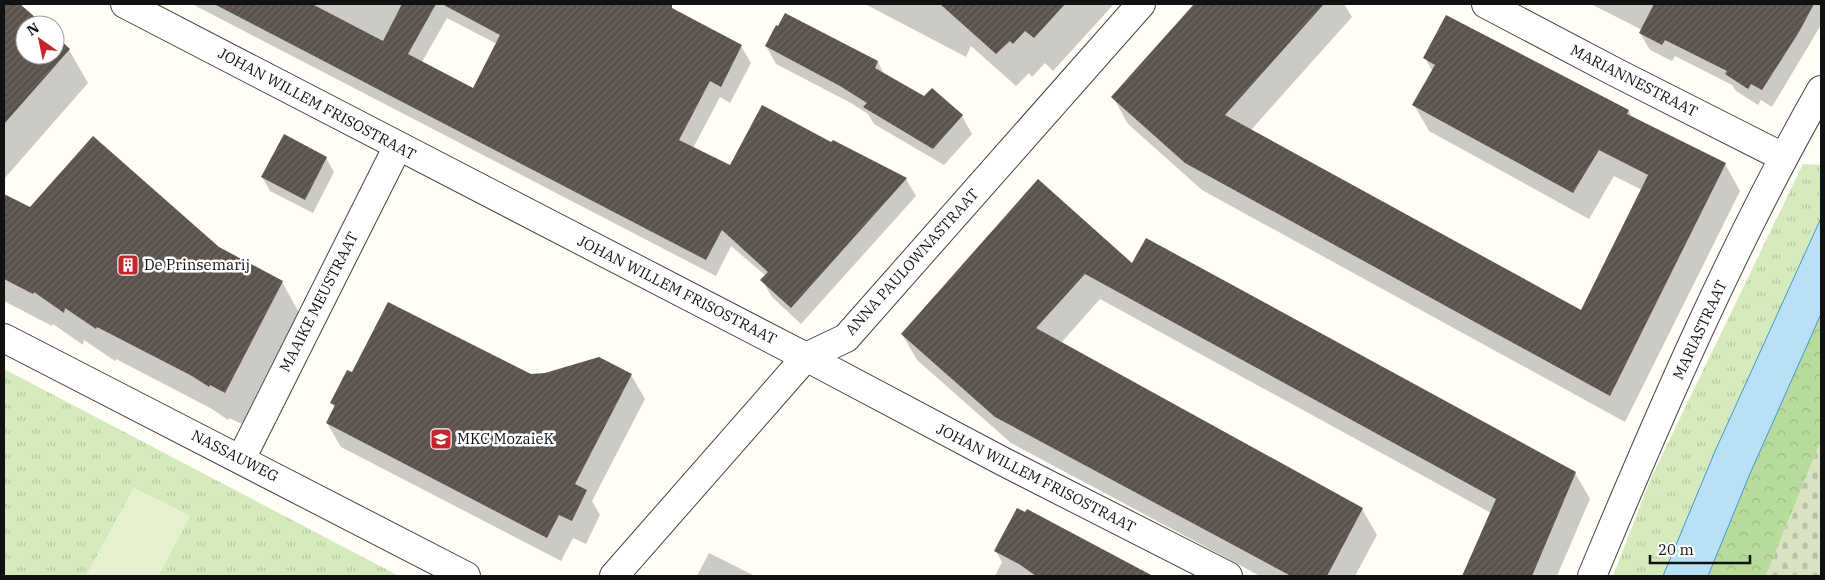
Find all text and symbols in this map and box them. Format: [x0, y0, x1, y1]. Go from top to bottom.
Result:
north arrow [15, 15, 65, 65]
text: N [23, 19, 42, 40]
street label: MARIANNESTRAAT [1567, 40, 1701, 121]
street label: JOHAN WILLEM FRISOSTRAAT [215, 43, 420, 164]
street label: ANNA PAULOWNASTRAAT [841, 184, 983, 339]
street label: MAAIKE MEUSTRAAT [275, 228, 362, 375]
street label: JOHAN WILLEM FRISOSTRAAT [574, 231, 780, 348]
building icon: De Prinsemarij [116, 253, 140, 277]
place label: De Prinsemarij [144, 255, 250, 274]
street label: MARIASTRAAT [1668, 277, 1731, 382]
street label: JOHAN WILLEM FRISOSTRAAT [933, 419, 1139, 536]
street label: NASSAUWEG [189, 425, 282, 486]
school or university icon: MKC MozaieK [429, 427, 453, 451]
place label: MKC MozaieK [457, 429, 554, 448]
scale bar [1650, 532, 1750, 564]
text: 20 m [1658, 540, 1694, 559]

